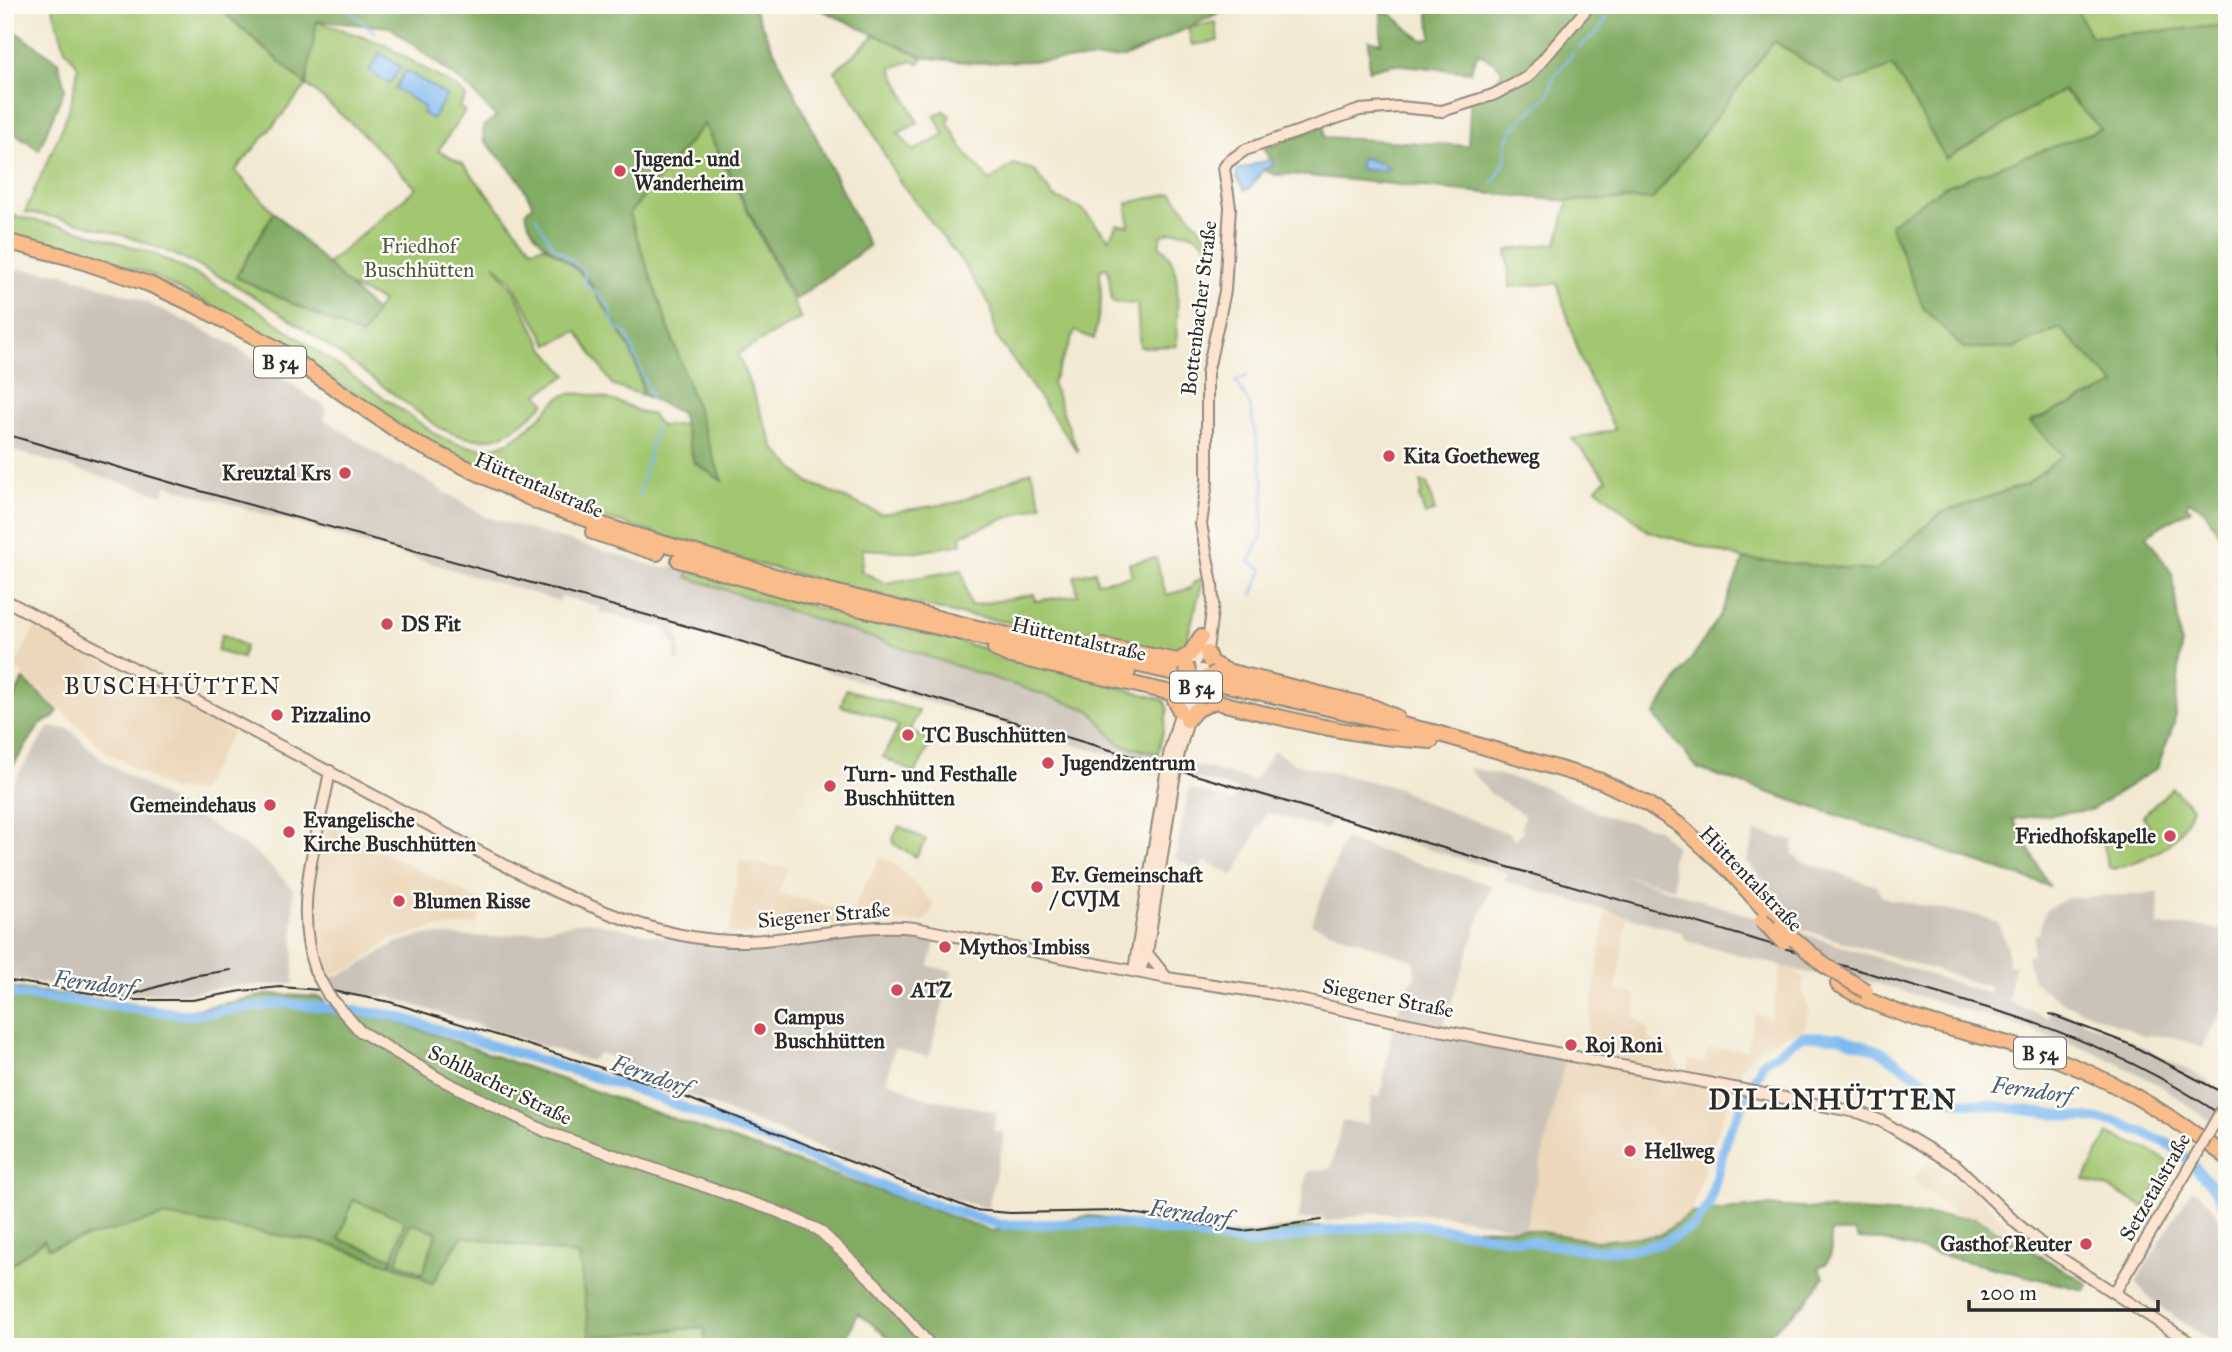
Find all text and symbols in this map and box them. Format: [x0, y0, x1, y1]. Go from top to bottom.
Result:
place label: Jugend- und Wanderheim [631, 146, 744, 196]
marker: Jugend- und Wanderheim [612, 163, 628, 179]
street label: Bottenbacher Straße [1175, 219, 1223, 397]
park label: Friedhof Buschhütten [364, 233, 474, 283]
road number: B 54 [254, 346, 306, 378]
place label: Kita Goetheweg [1403, 443, 1540, 469]
street label: Hüttentalstraße [471, 446, 608, 524]
marker: Kita Goetheweg [1381, 448, 1397, 464]
place label: Kreuztal Krs [222, 460, 331, 486]
marker: Kreuztal Krs [337, 465, 353, 481]
place label: DS Fit [401, 611, 462, 637]
street label: Hüttentalstraße [1009, 611, 1149, 667]
marker: DS Fit [379, 616, 395, 632]
district label: BUSCHHÜTTEN [64, 671, 282, 701]
road number: B 54 [1170, 672, 1222, 702]
place label: Pizzalino [291, 702, 371, 728]
marker: Pizzalino [269, 707, 285, 723]
place label: TC Buschhütten [921, 722, 1067, 748]
marker: TC Buschhütten [900, 727, 916, 743]
place label: Jugendzentrum [1059, 750, 1196, 777]
marker: Jugendzentrum [1040, 755, 1056, 771]
place label: Turn- und Festhalle Buschhütten [843, 761, 1017, 811]
marker: Turn- und Festhalle Buschhütten [822, 778, 838, 794]
place label: Gemeindehaus [130, 792, 256, 818]
marker: Gemeindehaus [262, 797, 278, 813]
place label: Evangelische Kirche Buschhütten [303, 807, 477, 857]
street label: Hüttentalstraße [1694, 821, 1808, 938]
place label: Friedhofskapelle [2015, 823, 2156, 849]
marker: Evangelische Kirche Buschhütten [281, 824, 297, 840]
marker: Friedhofskapelle [2162, 828, 2178, 844]
place label: Ev. Gemeinschaft / CVJM [1049, 862, 1204, 913]
marker: Ev. Gemeinschaft / CVJM [1029, 879, 1045, 895]
place label: Blumen Risse [413, 888, 531, 914]
marker: Blumen Risse [391, 893, 407, 909]
street label: Siegener Straße [756, 896, 892, 934]
place label: Mythos Imbiss [959, 934, 1090, 960]
marker: Mythos Imbiss [937, 939, 953, 955]
water label: Ferndorf [50, 964, 143, 1003]
street label: Siegener Straße [1320, 973, 1456, 1024]
place label: ATZ [909, 977, 952, 1003]
marker: ATZ [889, 982, 905, 998]
place label: Campus Buschhütten [774, 1004, 886, 1054]
marker: Campus Buschhütten [752, 1021, 768, 1037]
place label: Roj Roni [1585, 1032, 1663, 1058]
marker: Roj Roni [1563, 1037, 1579, 1053]
road number: B 54 [2014, 1037, 2066, 1068]
street label: Sohlbacher Straße [424, 1039, 576, 1131]
water label: Ferndorf [607, 1048, 701, 1104]
water label: Ferndorf [1988, 1070, 2081, 1110]
district label: DILLNHÜTTEN [1708, 1082, 1958, 1117]
street label: Setzetalstraße [2114, 1128, 2196, 1246]
place label: Hellweg [1644, 1138, 1715, 1164]
marker: Hellweg [1622, 1143, 1638, 1159]
water label: Ferndorf [1146, 1193, 1239, 1233]
place label: Gasthof Reuter [1940, 1231, 2073, 1257]
marker: Gasthof Reuter [2078, 1236, 2094, 1252]
scale bar [1969, 1268, 2158, 1312]
text: 200 m [1980, 1280, 2037, 1306]

